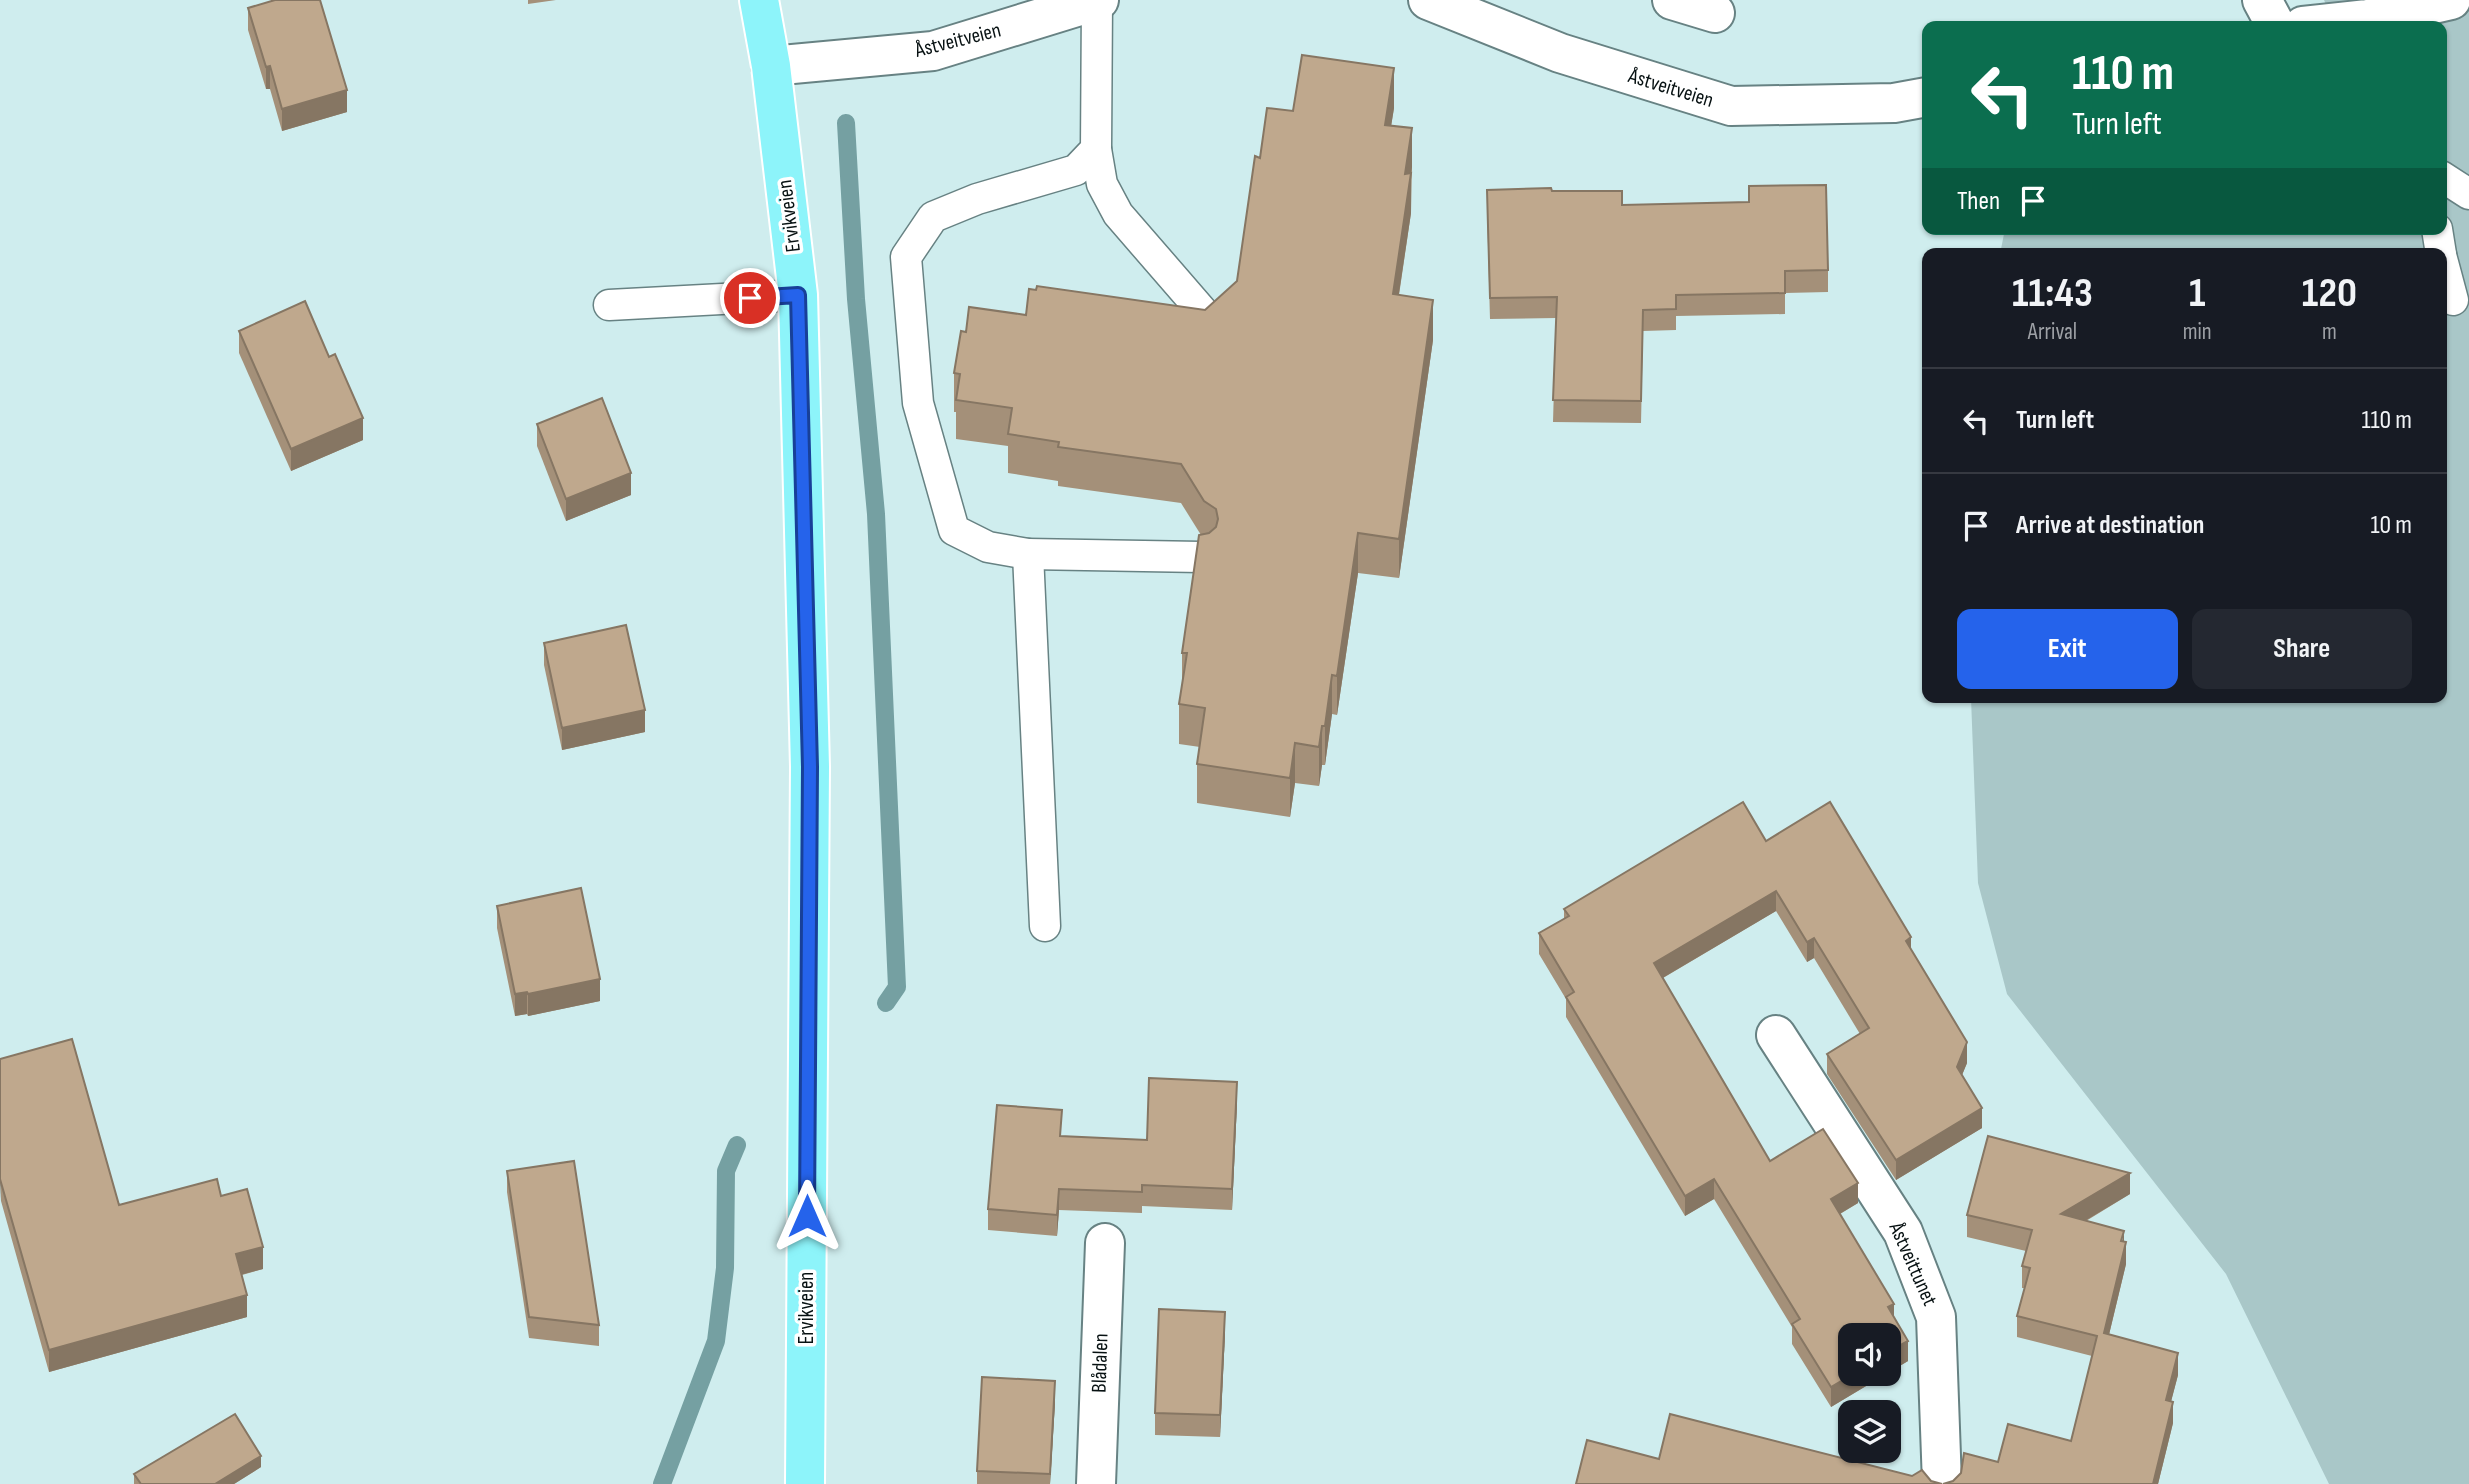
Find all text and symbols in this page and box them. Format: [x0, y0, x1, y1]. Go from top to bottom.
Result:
street label: Åstveitveien [912, 17, 1003, 63]
text: 110 m [2072, 45, 2174, 104]
icon: left [1957, 49, 2048, 140]
street label: Åstveitveien [1625, 63, 1717, 113]
text: Turn left [2072, 105, 2162, 144]
street label: Ervikveien [772, 178, 806, 254]
icon: arrive [2014, 182, 2052, 220]
text: Then [1957, 186, 2000, 217]
pin [720, 268, 780, 328]
text: 11:43 [2012, 268, 2093, 319]
text: 1 [2189, 268, 2205, 319]
text: 120 [2302, 268, 2357, 319]
icon: arrive [731, 279, 769, 317]
text: Arrival [2028, 318, 2077, 346]
text: min [2183, 318, 2212, 346]
text: m [2322, 318, 2337, 346]
icon: left [1957, 402, 1995, 440]
text: Turn left [2016, 405, 2094, 436]
text: 110 m [2361, 405, 2412, 436]
icon: arrive [1957, 507, 1995, 545]
text: Arrive at destination [2016, 510, 2204, 541]
text: 10 m [2370, 510, 2412, 541]
button: Exit [1957, 609, 2178, 689]
button: Share [2192, 609, 2412, 689]
position arrow [770, 1179, 844, 1253]
street label: Åstveittunet [1883, 1217, 1942, 1310]
street label: Ervikveien [794, 1272, 819, 1344]
map controls [1838, 1323, 1901, 1463]
button: sound [1838, 1323, 1901, 1386]
street label: Blådalen [1086, 1333, 1114, 1393]
button: layers [1838, 1400, 1901, 1463]

